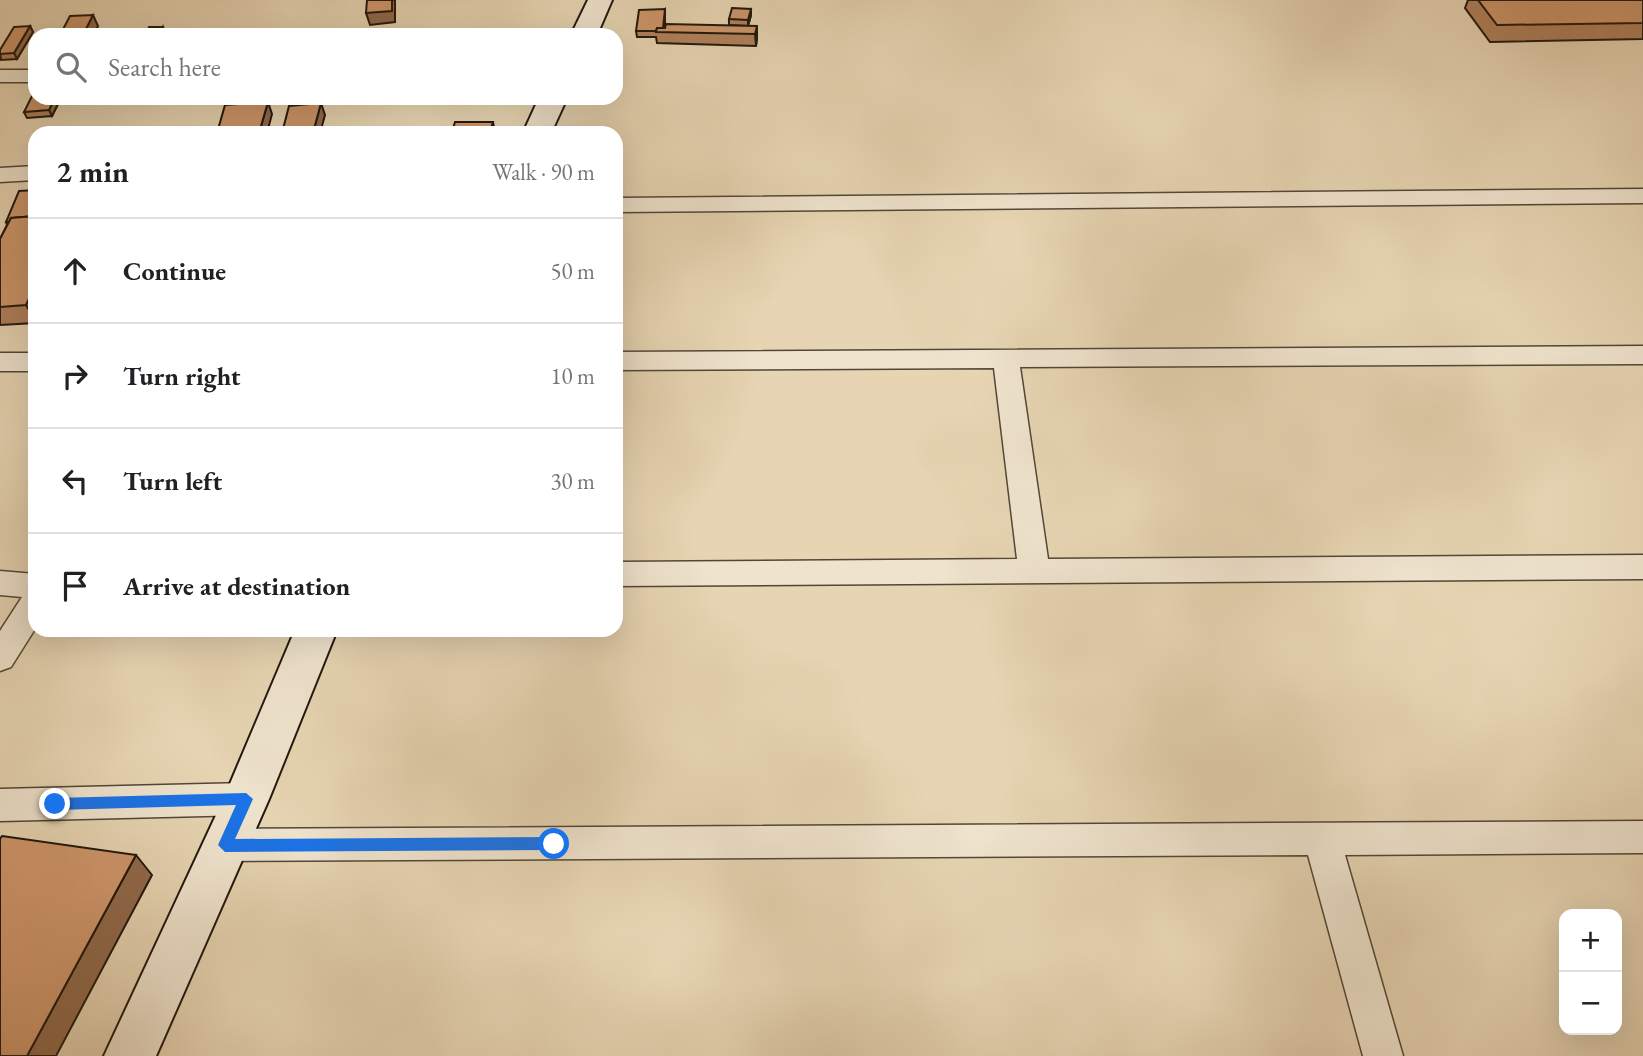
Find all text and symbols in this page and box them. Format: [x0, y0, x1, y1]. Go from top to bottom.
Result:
search box [28, 28, 623, 105]
icon: search [52, 48, 90, 86]
text: Search here [108, 50, 221, 84]
text: 2 min [56, 152, 129, 191]
text: Walk · 90 m [492, 157, 595, 187]
icon: ahead [56, 252, 94, 290]
text: Continue [123, 254, 226, 288]
text: 50 m [550, 256, 595, 286]
icon: right [56, 357, 94, 395]
text: Turn right [123, 359, 241, 393]
text: 10 m [550, 361, 595, 391]
icon: left [56, 462, 94, 500]
text: Turn left [123, 464, 222, 498]
text: 30 m [550, 466, 595, 496]
icon: arrive [56, 567, 94, 605]
text: Arrive at destination [123, 569, 350, 603]
route end [39, 788, 70, 819]
route start [538, 828, 569, 859]
map controls [1559, 909, 1622, 1035]
button: + [1559, 909, 1622, 972]
button: − [1559, 972, 1622, 1035]

